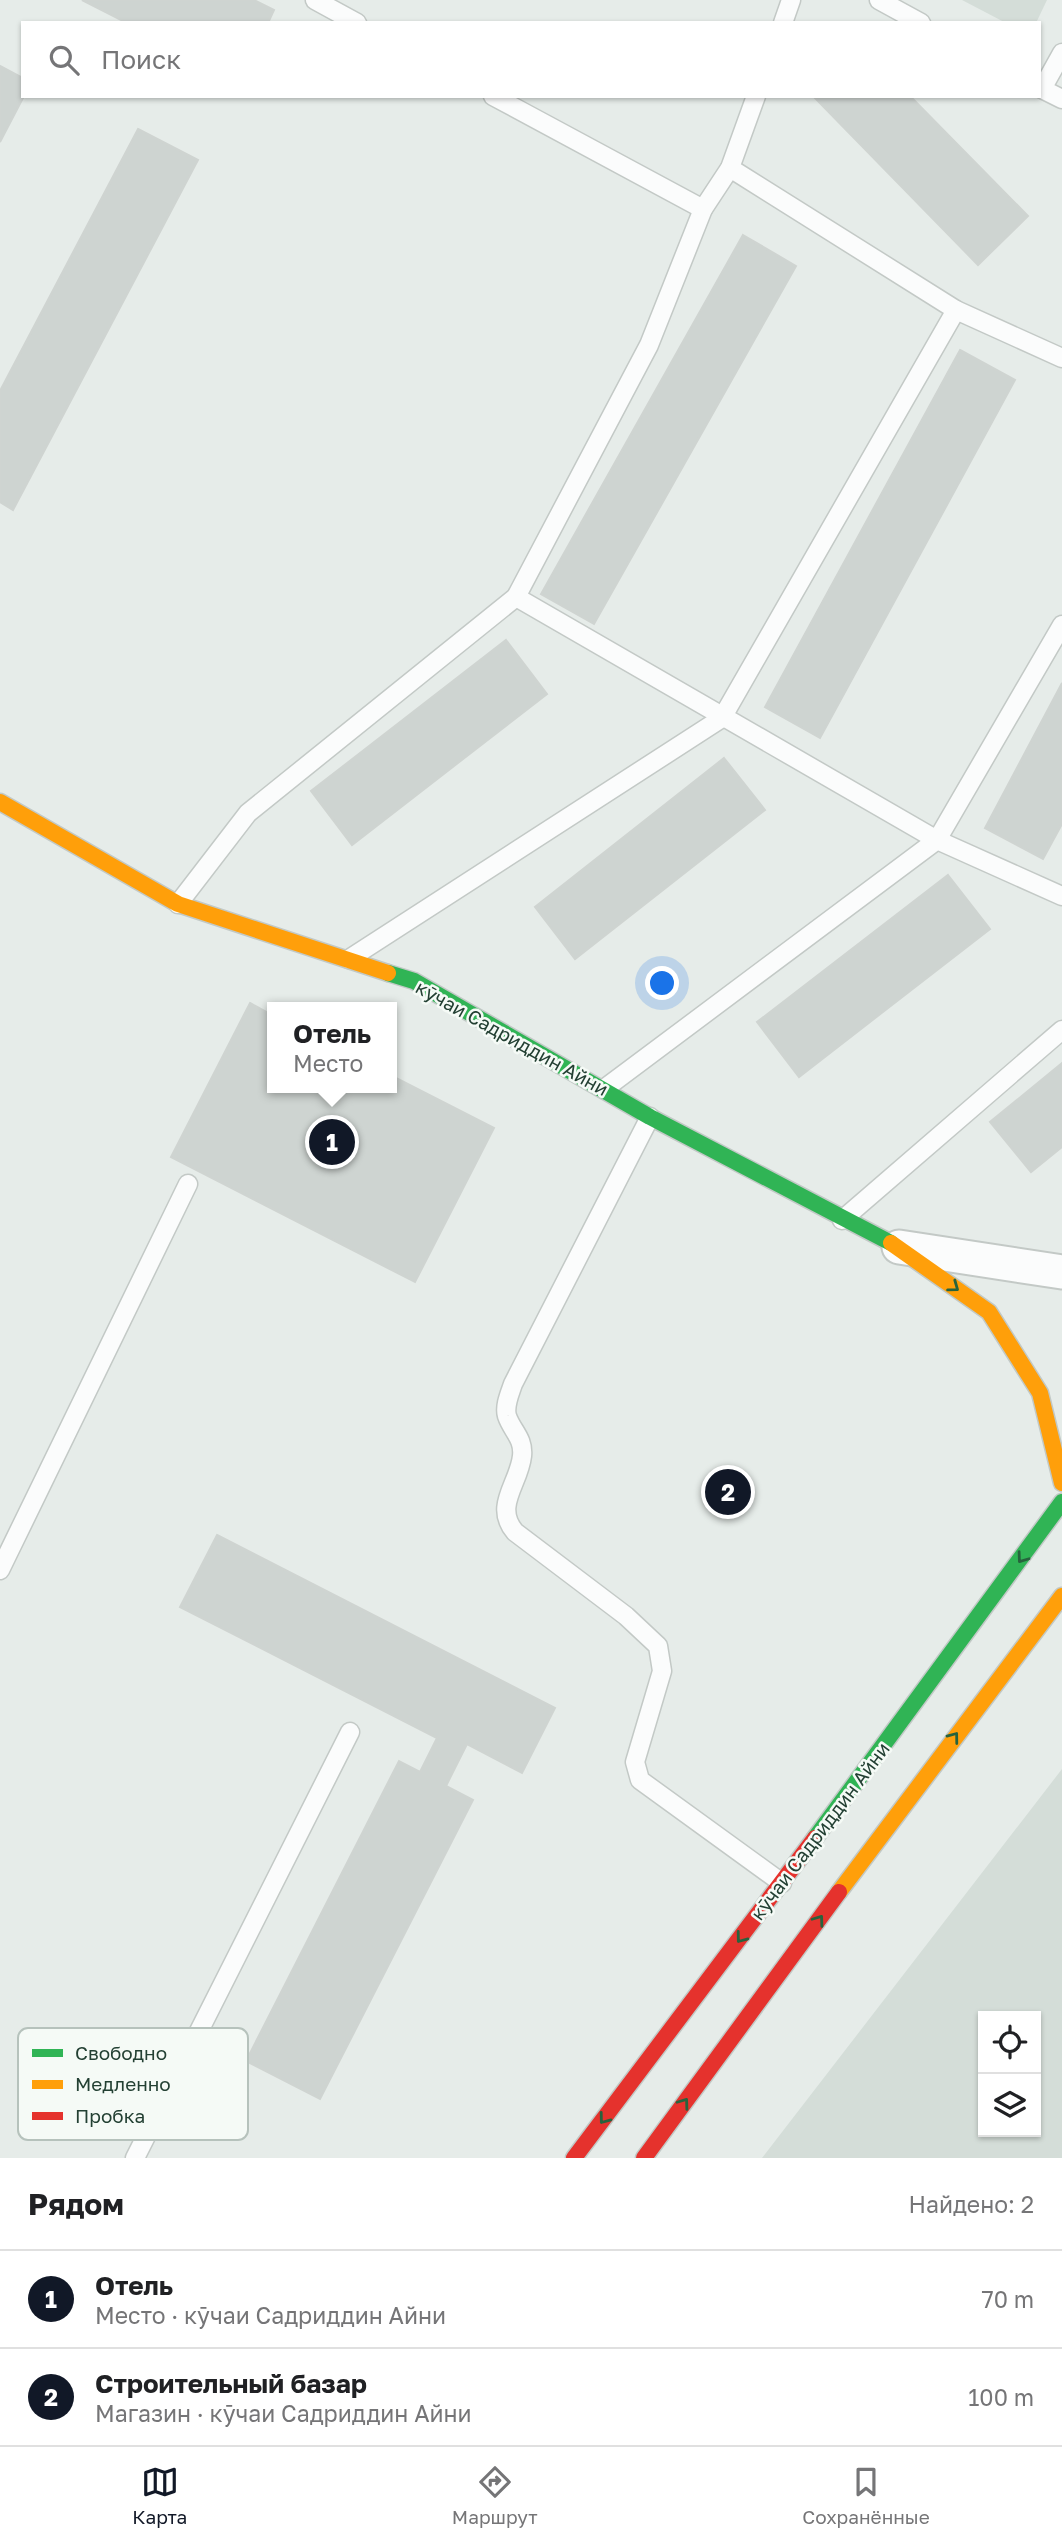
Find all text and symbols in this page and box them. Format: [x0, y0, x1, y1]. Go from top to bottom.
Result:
search box [21, 21, 1041, 98]
icon: search [45, 41, 83, 79]
text: Поиск [101, 44, 181, 75]
your location [645, 966, 679, 1000]
street label: кӯчаи Садриддин Айни [412, 975, 613, 1100]
popup [267, 1002, 397, 1093]
text: Отель [293, 1018, 371, 1049]
text: Место [293, 1049, 363, 1077]
pin: 1 [309, 1116, 355, 1168]
one-way arrow [946, 1279, 959, 1291]
pin: 2 [705, 1466, 751, 1518]
one-way arrow [1018, 1550, 1030, 1562]
one-way arrow [946, 1732, 959, 1745]
street label: кӯчаи Садриддин Айни [745, 1737, 894, 1924]
one-way arrow [811, 1915, 823, 1928]
one-way arrow [737, 1930, 749, 1942]
map controls [978, 2011, 1041, 2137]
button: locate [978, 2011, 1041, 2074]
legend [18, 2028, 248, 2140]
text: Свободно [75, 2041, 167, 2064]
text: Медленно [75, 2072, 171, 2095]
button: layers [978, 2074, 1041, 2137]
one-way arrow [676, 2098, 688, 2111]
text: Пробка [75, 2104, 145, 2127]
one-way arrow [599, 2111, 612, 2124]
text: Рядом [28, 2186, 124, 2222]
text: Найдено: 2 [908, 2190, 1034, 2218]
text: Отель [95, 2270, 173, 2301]
text: 1 [45, 2285, 57, 2313]
text: 70 m [981, 2285, 1034, 2313]
text: Место · кӯчаи Садриддин Айни [95, 2301, 446, 2329]
text: Строительный базар [95, 2368, 367, 2399]
text: 2 [44, 2383, 58, 2411]
text: 100 m [968, 2383, 1034, 2411]
text: Магазин · кӯчаи Садриддин Айни [95, 2399, 472, 2427]
tab: Карта [132, 2463, 187, 2528]
tab: Маршрут [452, 2463, 538, 2528]
tab: Сохранённые [802, 2463, 930, 2528]

